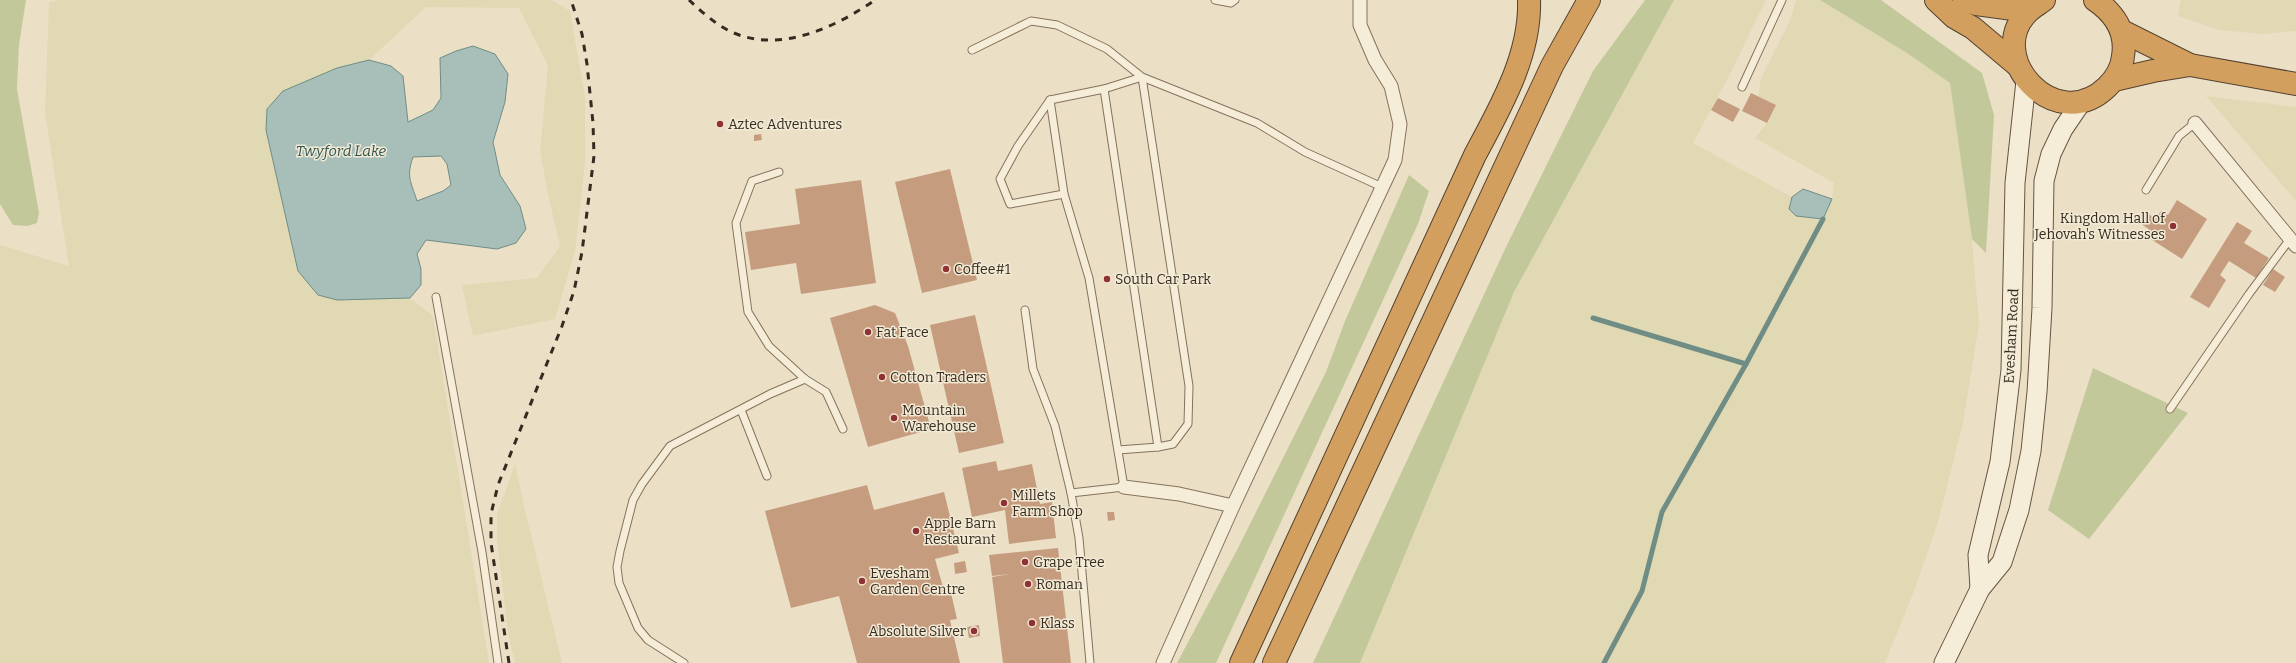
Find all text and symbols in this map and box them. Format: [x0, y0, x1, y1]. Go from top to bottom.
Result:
place label: Aztec Adventures [728, 116, 842, 133]
marker: Aztec Adventures [715, 119, 725, 129]
water label: Twyford Lake [296, 142, 387, 160]
place label: Kingdom Hall of Jehovah's Witnesses [2033, 210, 2166, 243]
marker: Kingdom Hall of Jehovah's Witnesses [2168, 221, 2178, 231]
place label: Coffee#1 [954, 261, 1011, 278]
marker: Coffee#1 [941, 264, 951, 274]
place label: South Car Park [1115, 271, 1211, 288]
marker: South Car Park [1102, 274, 1112, 284]
street label: Evesham Road [2001, 288, 2022, 384]
place label: Fat Face [876, 324, 929, 341]
marker: Fat Face [863, 327, 873, 337]
place label: Cotton Traders [890, 369, 986, 386]
marker: Cotton Traders [877, 372, 887, 382]
place label: Mountain Warehouse [902, 402, 976, 435]
marker: Mountain Warehouse [889, 413, 899, 423]
place label: Millets Farm Shop [1012, 487, 1083, 520]
marker: Millets Farm Shop [999, 498, 1009, 508]
place label: Apple Barn Restaurant [924, 515, 996, 548]
marker: Apple Barn Restaurant [911, 526, 921, 536]
place label: Grape Tree [1033, 554, 1105, 571]
marker: Grape Tree [1020, 557, 1030, 567]
place label: Evesham Garden Centre [870, 565, 965, 598]
marker: Evesham Garden Centre [857, 576, 867, 586]
place label: Roman [1036, 576, 1083, 593]
marker: Roman [1023, 579, 1033, 589]
place label: Klass [1040, 615, 1075, 632]
marker: Klass [1027, 618, 1037, 628]
place label: Absolute Silver [868, 623, 966, 640]
marker: Absolute Silver [969, 626, 979, 636]

